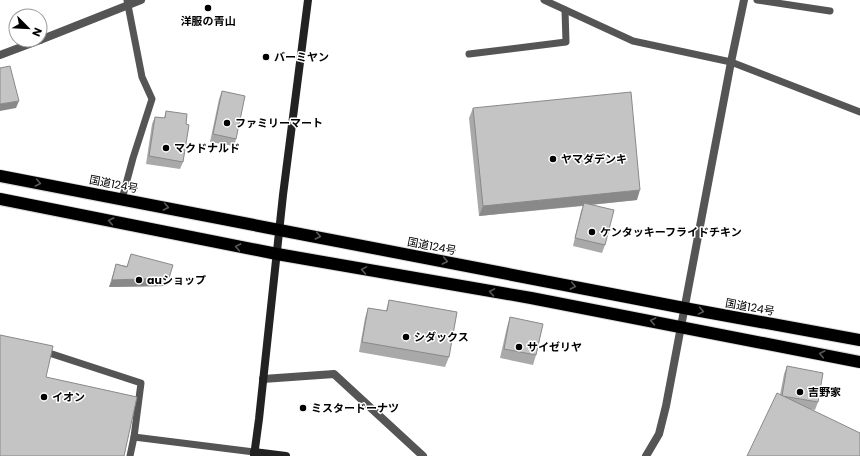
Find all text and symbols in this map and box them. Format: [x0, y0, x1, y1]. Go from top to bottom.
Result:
marker: 洋服の青山 [203, 3, 213, 13]
north arrow [8, 8, 48, 48]
place label: 洋服の青山 [181, 13, 236, 29]
text: N [28, 25, 46, 39]
place label: バーミヤン [274, 49, 329, 65]
marker: バーミヤン [261, 52, 271, 62]
place label: ファミリーマート [235, 115, 323, 131]
marker: ファミリーマート [222, 118, 232, 128]
place label: マクドナルド [174, 140, 240, 156]
marker: マクドナルド [161, 143, 171, 153]
place label: ヤマダデンキ [561, 151, 627, 167]
marker: ヤマダデンキ [548, 154, 558, 164]
street label: 国道124号 [88, 171, 140, 197]
one-way arrow [35, 178, 41, 187]
one-way arrow [163, 202, 169, 211]
one-way arrow [108, 218, 114, 226]
place label: ケンタッキーフライドチキン [600, 224, 742, 240]
marker: ケンタッキーフライドチキン [587, 227, 597, 237]
one-way arrow [315, 232, 321, 240]
street label: 国道124号 [406, 233, 458, 259]
one-way arrow [235, 243, 241, 251]
one-way arrow [442, 257, 448, 265]
one-way arrow [361, 266, 367, 274]
place label: auショップ [147, 272, 206, 288]
marker: auショップ [134, 275, 144, 285]
one-way arrow [570, 281, 576, 290]
one-way arrow [489, 288, 495, 297]
street label: 国道124号 [724, 295, 776, 319]
one-way arrow [697, 306, 704, 315]
one-way arrow [650, 318, 656, 326]
place label: シダックス [414, 329, 469, 345]
marker: シダックス [401, 332, 411, 342]
place label: サイゼリヤ [527, 339, 582, 355]
marker: サイゼリヤ [514, 342, 524, 352]
one-way arrow [819, 351, 825, 359]
place label: 吉野家 [808, 384, 841, 400]
marker: 吉野家 [795, 387, 805, 397]
place label: イオン [52, 389, 85, 405]
marker: イオン [39, 392, 49, 402]
place label: ミスタードーナツ [311, 400, 399, 416]
marker: ミスタードーナツ [298, 403, 308, 413]

